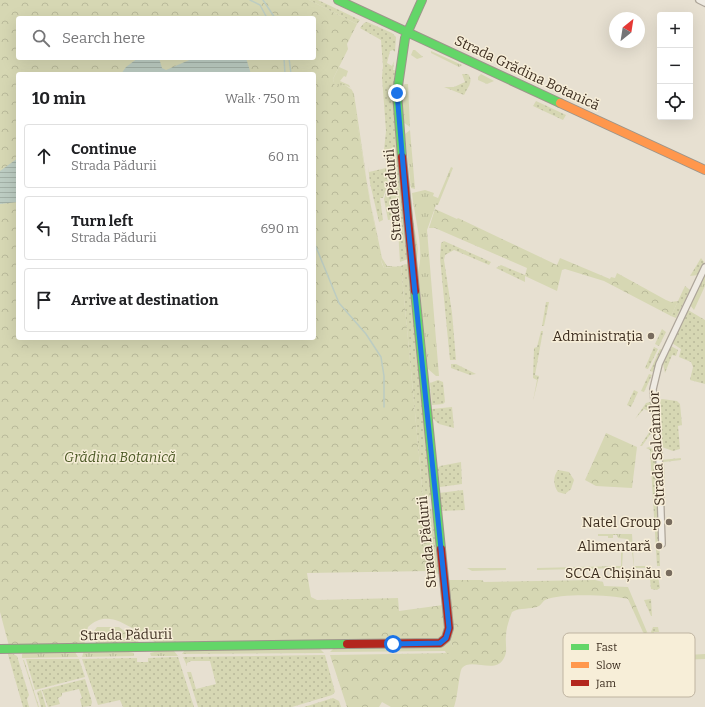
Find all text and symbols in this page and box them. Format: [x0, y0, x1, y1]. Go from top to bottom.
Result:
north arrow [609, 12, 645, 48]
map controls [657, 12, 693, 120]
button: + [657, 12, 693, 48]
search box [16, 16, 316, 60]
icon: search [30, 27, 52, 49]
text: Search here [62, 29, 145, 47]
street label: Strada Grădina Botanică [452, 32, 602, 114]
button: − [657, 48, 693, 84]
route end [388, 84, 406, 102]
button: locate [657, 84, 693, 120]
text: 10 min [32, 88, 86, 109]
text: Walk · 750 m [225, 91, 300, 106]
text: Continue [71, 140, 137, 158]
icon: ahead [33, 145, 55, 167]
street label: Strada Pădurii [381, 148, 405, 242]
text: 60 m [268, 149, 299, 164]
text: Strada Pădurii [71, 158, 157, 173]
text: Turn left [71, 212, 133, 230]
icon: left [33, 217, 55, 239]
text: 690 m [260, 221, 299, 236]
text: Strada Pădurii [71, 230, 157, 245]
icon: arrive [33, 289, 55, 311]
text: Arrive at destination [71, 291, 218, 309]
place label: Administrația [553, 328, 643, 346]
marker: Administrația [646, 331, 656, 341]
street label: Strada Salcâmilor [645, 390, 669, 506]
park label: Grădina Botanică [64, 449, 176, 466]
street label: Strada Pădurii [414, 495, 440, 589]
place label: Natel Group [582, 514, 661, 531]
marker: Natel Group [664, 517, 674, 527]
place label: Alimentară [577, 538, 651, 555]
marker: Alimentară [654, 541, 664, 551]
place label: SCCA Chișinău [565, 565, 661, 583]
marker: SCCA Chișinău [664, 568, 674, 578]
street label: Strada Pădurii [80, 626, 172, 644]
legend [563, 633, 695, 697]
route start [384, 635, 402, 653]
text: Fast [596, 641, 617, 654]
text: Slow [596, 659, 621, 672]
text: Jam [595, 677, 616, 690]

